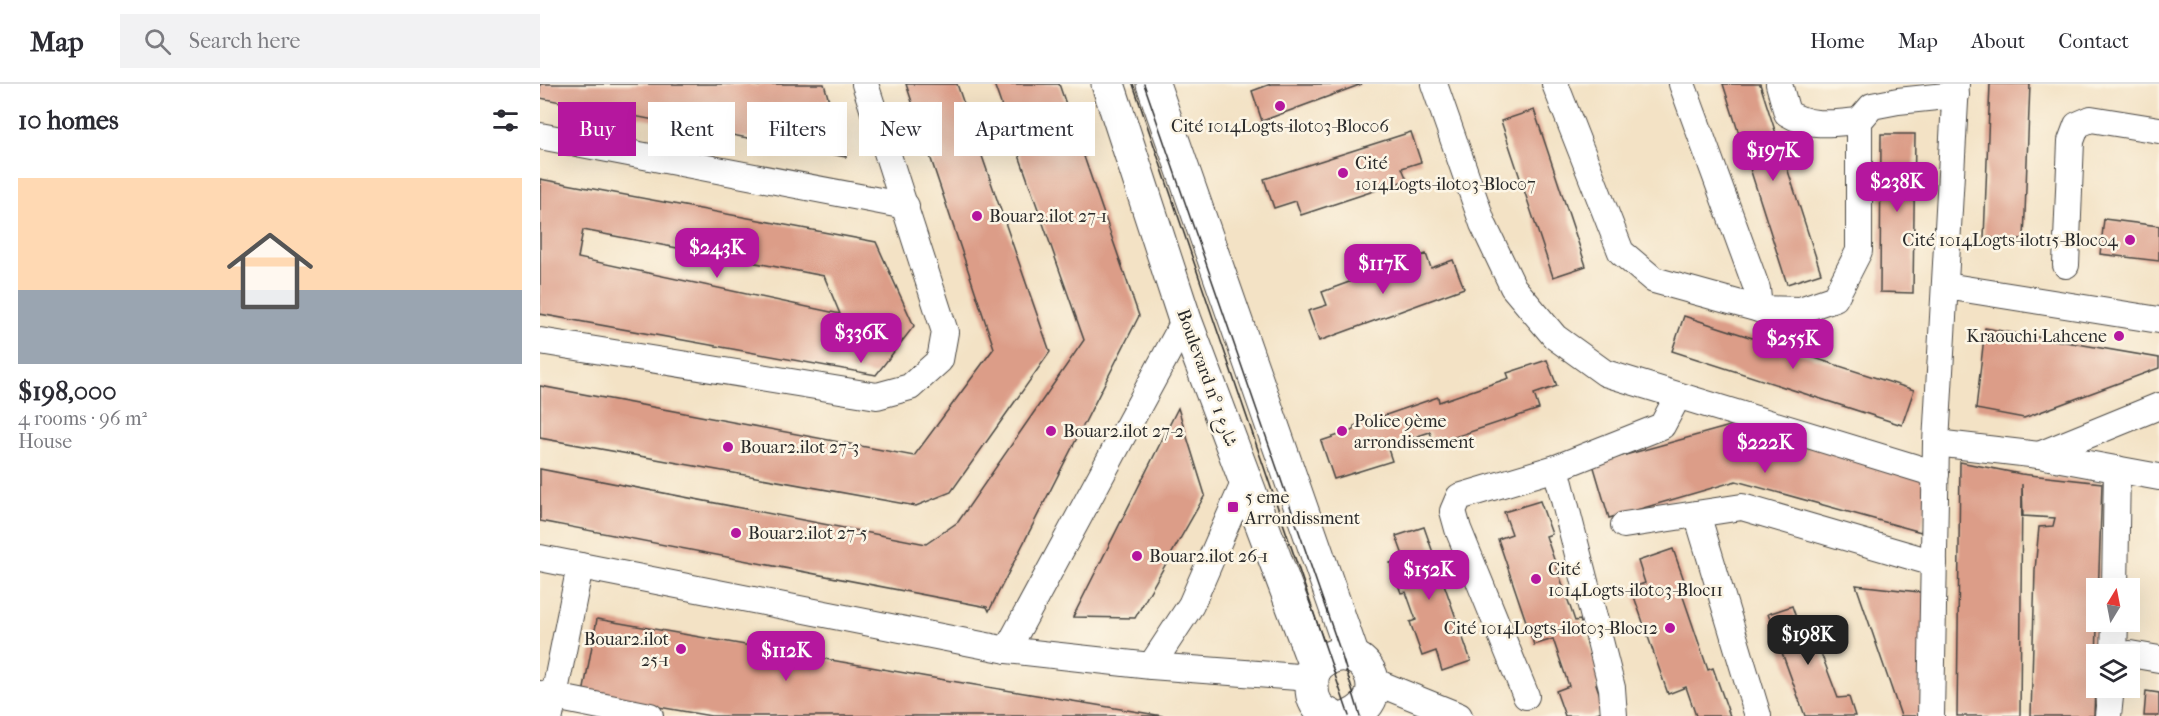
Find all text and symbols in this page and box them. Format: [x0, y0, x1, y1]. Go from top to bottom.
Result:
search box [120, 14, 540, 68]
text: Map [30, 25, 84, 58]
icon: search [141, 25, 174, 58]
text: Search here [189, 28, 300, 54]
text: Home [1810, 29, 1865, 53]
text: Map [1898, 29, 1938, 53]
text: About [1971, 29, 2025, 53]
text: Contact [2058, 29, 2129, 53]
marker: Cité 1014Logts-ilot03-Bloc06 [1273, 99, 1287, 113]
chip: Buy [558, 102, 636, 156]
chip: Rent [648, 102, 735, 156]
chip: Filters [747, 102, 847, 156]
chip: New [859, 102, 942, 156]
chip: Apartment [954, 102, 1095, 156]
icon: filters [489, 104, 522, 137]
text: 10 homes [18, 105, 119, 136]
place label: Cité 1014Logts-ilot03-Bloc06 [1171, 116, 1389, 137]
pin: $197K [1731, 131, 1815, 182]
text: $197K [1747, 139, 1799, 162]
place label: Cité 1014Logts-ilot03-Bloc07 [1355, 153, 1536, 195]
pin: $238K [1855, 162, 1939, 213]
marker: Cité 1014Logts-ilot03-Bloc07 [1336, 166, 1350, 180]
text: $238K [1870, 170, 1924, 193]
place label: Bouar2.ilot 27-1 [989, 206, 1107, 227]
marker: Bouar2.ilot 27-1 [970, 209, 984, 223]
icon: home [216, 217, 324, 325]
pin: $243K [675, 228, 759, 279]
place label: Cité 1014Logts-ilot15-Bloc04 [1902, 230, 2118, 251]
marker: Cité 1014Logts-ilot15-Bloc04 [2123, 233, 2137, 247]
text: $243K [689, 236, 745, 259]
pin: $117K [1341, 244, 1425, 295]
text: $117K [1358, 252, 1408, 275]
street label: Boulevard n° شارع 1 [1169, 306, 1242, 451]
pin: $336K [819, 313, 903, 364]
pin: $255K [1751, 319, 1835, 370]
text: $336K [835, 321, 887, 344]
place label: Kraouchi Lahcene [1966, 326, 2107, 347]
text: $255K [1766, 327, 1820, 350]
marker: Kraouchi Lahcene [2112, 329, 2126, 343]
text: $198,000 [18, 376, 117, 407]
text: 4 rooms · 96 m² [18, 407, 147, 430]
place label: Police 9ème arrondissement [1354, 411, 1475, 453]
place label: Bouar2.ilot 27-2 [1063, 421, 1184, 442]
pin: $222K [1723, 423, 1807, 474]
marker: Bouar2.ilot 27-2 [1044, 424, 1058, 438]
marker: Police 9ème arrondissement [1335, 424, 1349, 438]
text: House [18, 430, 72, 453]
text: $222K [1737, 431, 1793, 454]
place label: Bouar2.ilot 27-3 [740, 437, 859, 458]
marker: Bouar2.ilot 27-3 [721, 440, 735, 454]
place label: 5 eme Arrondissment [1244, 487, 1361, 529]
marker: 5 eme Arrondissment [1226, 500, 1240, 514]
place label: Bouar2.ilot 27-5 [748, 523, 868, 544]
marker: Bouar2.ilot 27-5 [729, 526, 743, 540]
place label: Bouar2.ilot 26-1 [1149, 546, 1268, 567]
marker: Bouar2.ilot 26-1 [1130, 549, 1144, 563]
pin: $152K [1387, 550, 1471, 601]
text: $152K [1403, 558, 1455, 581]
place label: Cité 1014Logts-ilot03-Bloc11 [1548, 559, 1723, 601]
marker: Cité 1014Logts-ilot03-Bloc11 [1529, 572, 1543, 586]
north arrow [2086, 578, 2140, 632]
map controls [2086, 578, 2140, 698]
pin: $198K [1766, 615, 1850, 666]
place label: Cité 1014Logts-ilot03-Bloc12 [1444, 618, 1658, 639]
marker: Cité 1014Logts-ilot03-Bloc12 [1663, 621, 1677, 635]
text: $198K [1781, 623, 1835, 646]
place label: Bouar2.ilot 25-1 [584, 629, 670, 671]
pin: $112K [744, 631, 828, 682]
text: $112K [761, 639, 811, 662]
marker: Bouar2.ilot 25-1 [674, 642, 688, 656]
button: layers [2086, 644, 2140, 698]

